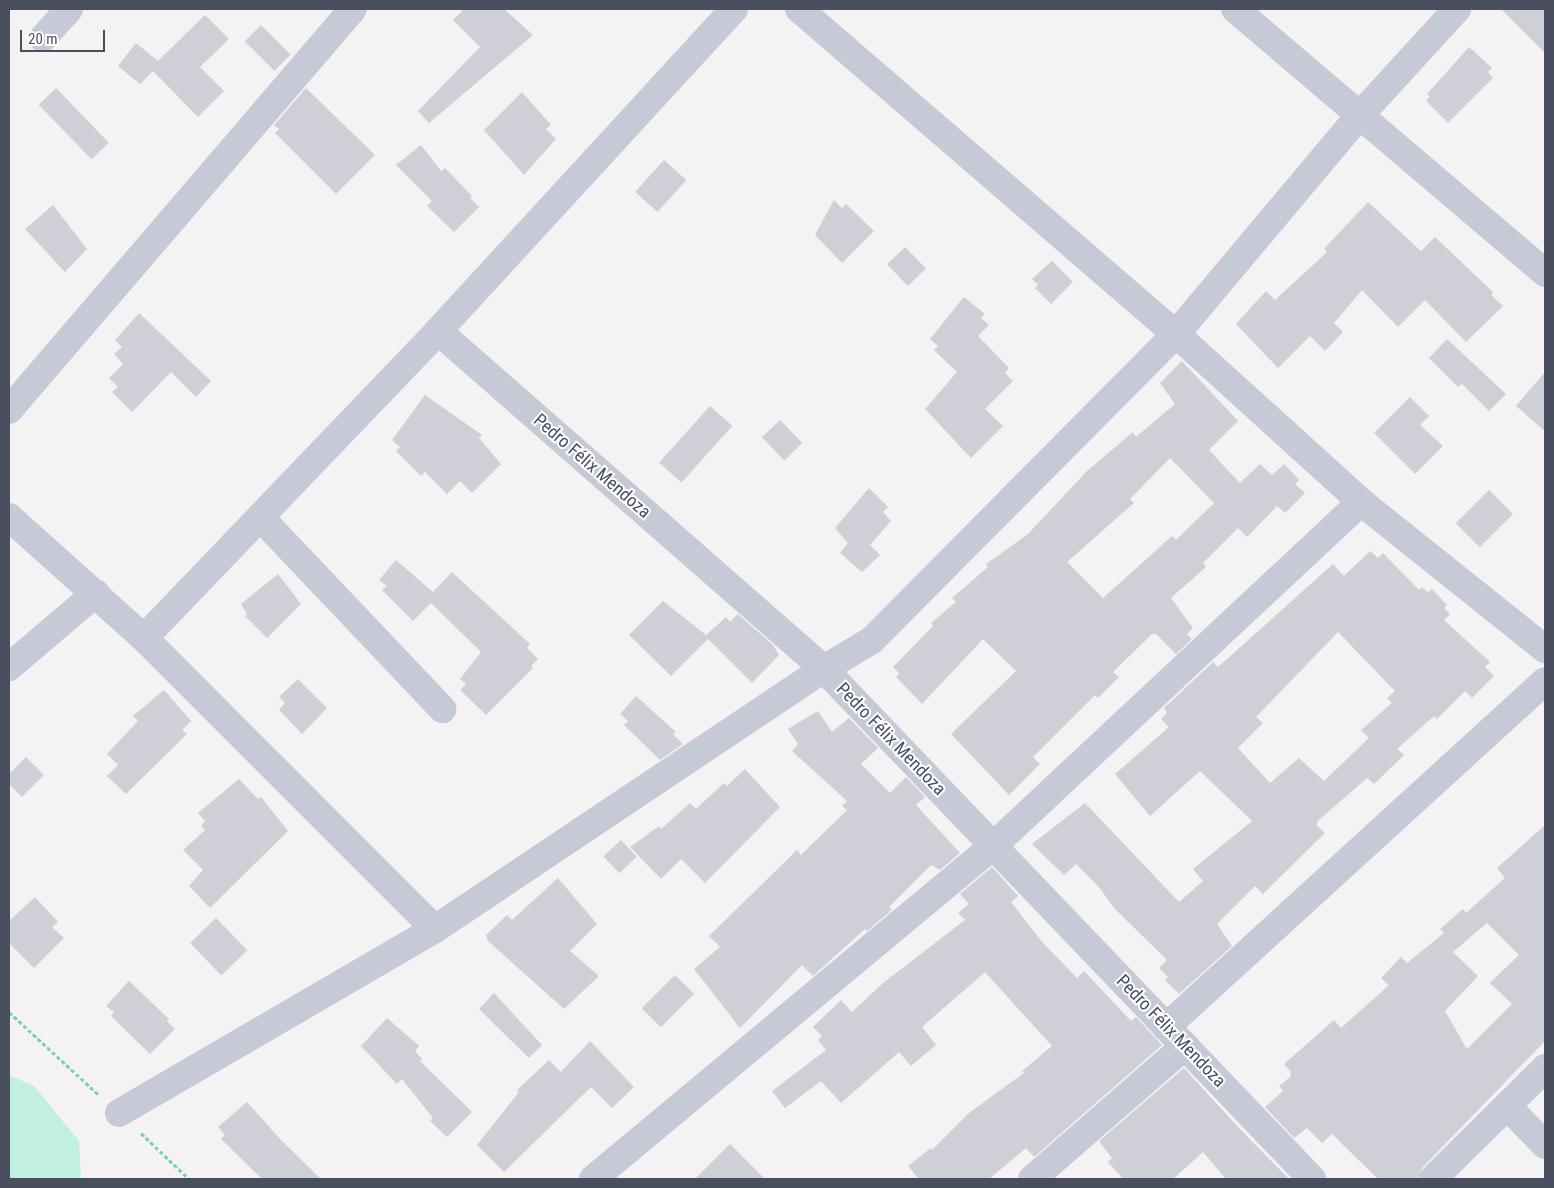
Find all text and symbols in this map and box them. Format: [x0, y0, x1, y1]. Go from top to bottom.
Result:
scale bar [22, 20, 108, 52]
text: 20 m [28, 30, 58, 48]
street label: Pedro Félix Mendoza [529, 409, 655, 523]
street label: Pedro Félix Mendoza [832, 678, 950, 800]
street label: Pedro Félix Mendoza [1112, 970, 1230, 1092]

